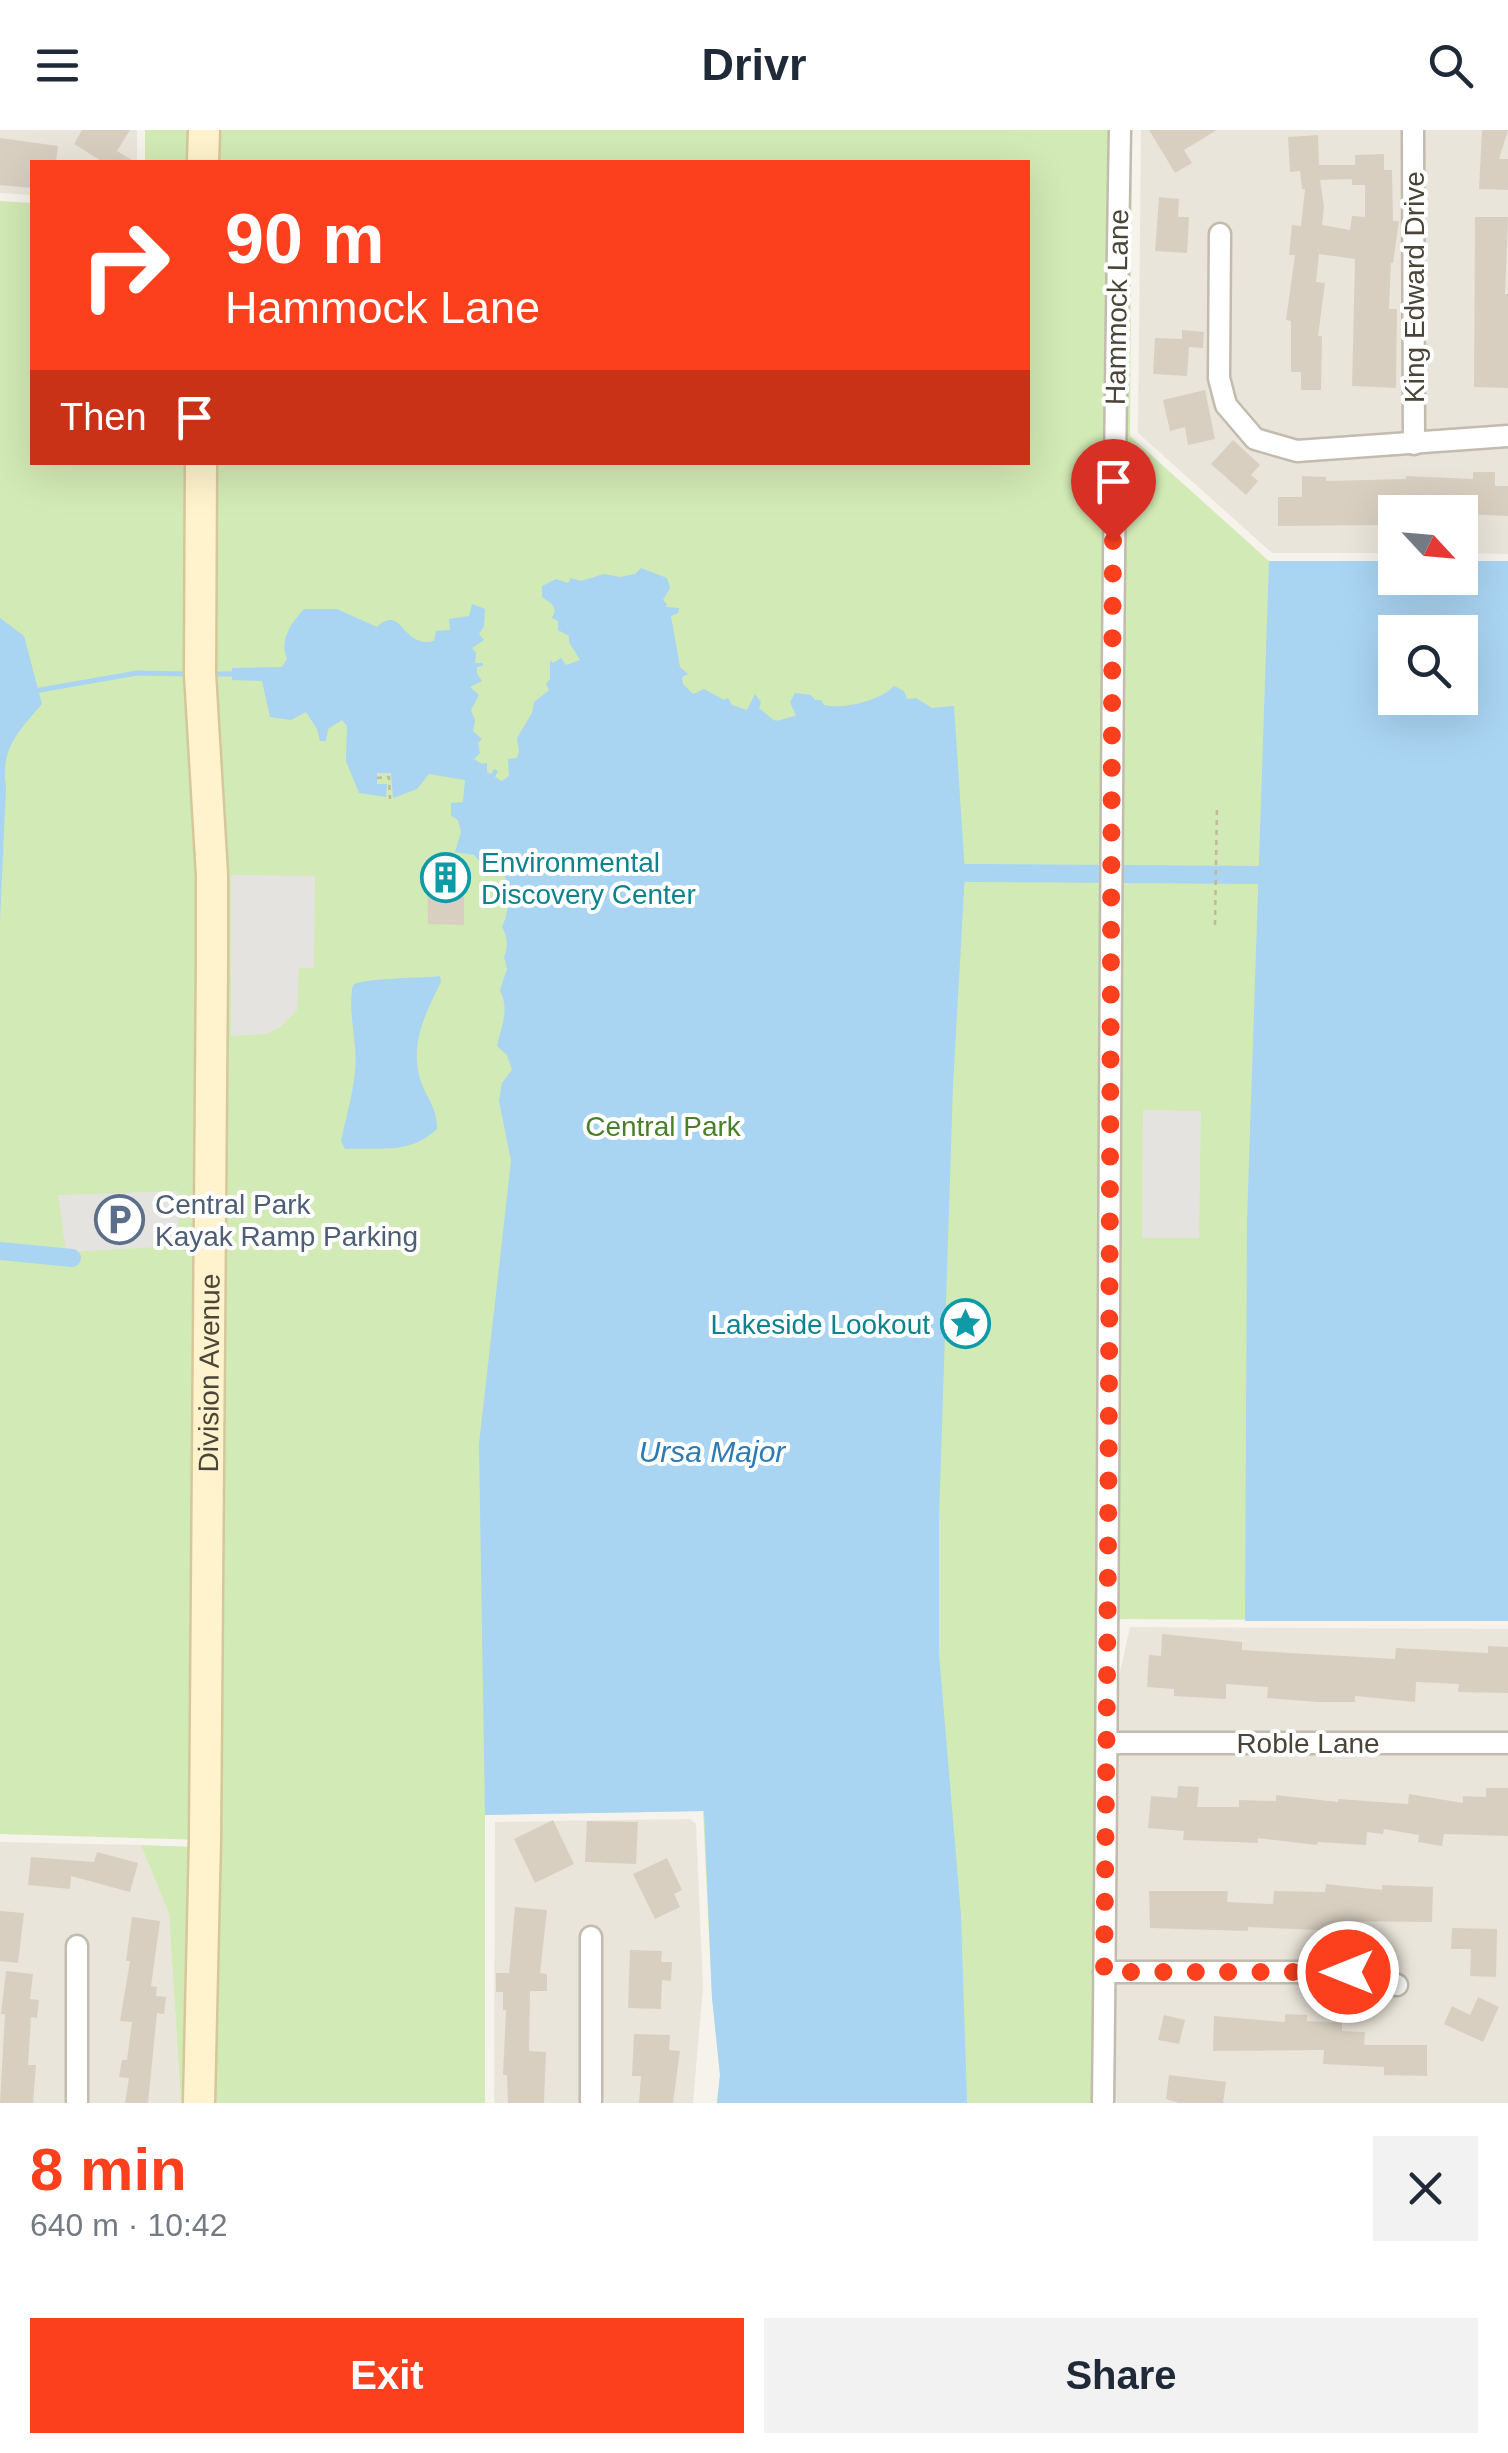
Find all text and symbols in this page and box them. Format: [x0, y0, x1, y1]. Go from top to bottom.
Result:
icon: menu [30, 38, 85, 93]
icon: search [1423, 38, 1478, 93]
text: Drivr [701, 39, 807, 90]
street label: King Edward Drive [1399, 171, 1430, 403]
icon: right [60, 200, 190, 330]
text: 90 m [225, 200, 385, 278]
street label: Hammock Lane [1100, 209, 1134, 405]
text: Hammock Lane [225, 282, 540, 333]
icon: arrive [167, 390, 222, 445]
text: Then [60, 396, 147, 438]
pin [1071, 439, 1156, 542]
icon: arrive [1086, 454, 1141, 509]
north arrow [1378, 495, 1478, 595]
map controls [1378, 495, 1478, 715]
button: search [1378, 615, 1478, 715]
place label: Environmental Discovery Center [481, 847, 696, 910]
building icon: Environmental Discovery Center [420, 852, 472, 904]
park label: Central Park [585, 1111, 742, 1142]
place label: Central Park Kayak Ramp Parking [155, 1189, 418, 1252]
parking icon: Central Park Kayak Ramp Parking [94, 1194, 146, 1246]
street label: Division Avenue [192, 1274, 225, 1473]
place icon: Lakeside Lookout [939, 1298, 991, 1350]
place label: Lakeside Lookout [710, 1309, 930, 1340]
water label: Ursa Major [639, 1435, 786, 1468]
street label: Roble Lane [1236, 1728, 1380, 1759]
position arrow [1296, 1920, 1400, 2024]
text: 8 min [30, 2136, 187, 2203]
button: close [1373, 2136, 1478, 2241]
text: 640 m · 10:42 [30, 2207, 227, 2243]
button: Exit [30, 2318, 744, 2433]
button: Share [764, 2318, 1478, 2433]

